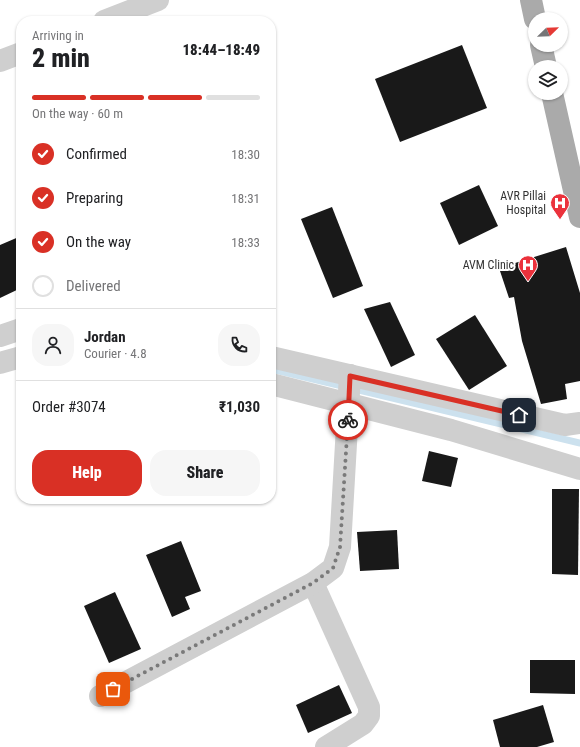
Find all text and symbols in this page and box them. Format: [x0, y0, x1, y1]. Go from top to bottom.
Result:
north arrow [528, 12, 568, 52]
map controls [528, 12, 568, 100]
text: Arriving in [32, 28, 84, 43]
text: 18:44–18:49 [182, 41, 260, 59]
text: 2 min [32, 43, 90, 73]
button: layers [528, 60, 568, 100]
text: On the way · 60 m [32, 106, 123, 121]
icon: check [32, 143, 54, 165]
text: Confirmed [66, 145, 127, 163]
text: 18:30 [231, 147, 260, 162]
icon: check [32, 187, 54, 209]
text: Preparing [66, 189, 123, 207]
place label: AVR Pillai Hospital [500, 189, 546, 217]
text: 18:31 [231, 191, 260, 206]
hospital icon: AVR Pillai Hospital [549, 192, 571, 220]
icon: check [32, 231, 54, 253]
text: On the way [66, 233, 131, 251]
text: 18:33 [231, 235, 260, 250]
hospital icon: AVM Clinic [517, 254, 539, 282]
place label: AVM Clinic [463, 258, 514, 272]
text: Delivered [66, 277, 121, 295]
button: person [32, 324, 74, 366]
button: phone [218, 324, 260, 366]
text: Jordan [84, 328, 126, 346]
text: Courier · 4.8 [84, 346, 147, 361]
text: Order #3074 [32, 398, 106, 416]
text: ₹1,030 [219, 398, 260, 416]
pin [502, 398, 536, 432]
courier [328, 400, 368, 440]
icon: home [508, 404, 530, 426]
icon: bike [337, 409, 359, 431]
button: Help [32, 450, 142, 496]
button: Share [150, 450, 260, 496]
pin [96, 672, 130, 706]
icon: bag [102, 678, 124, 700]

